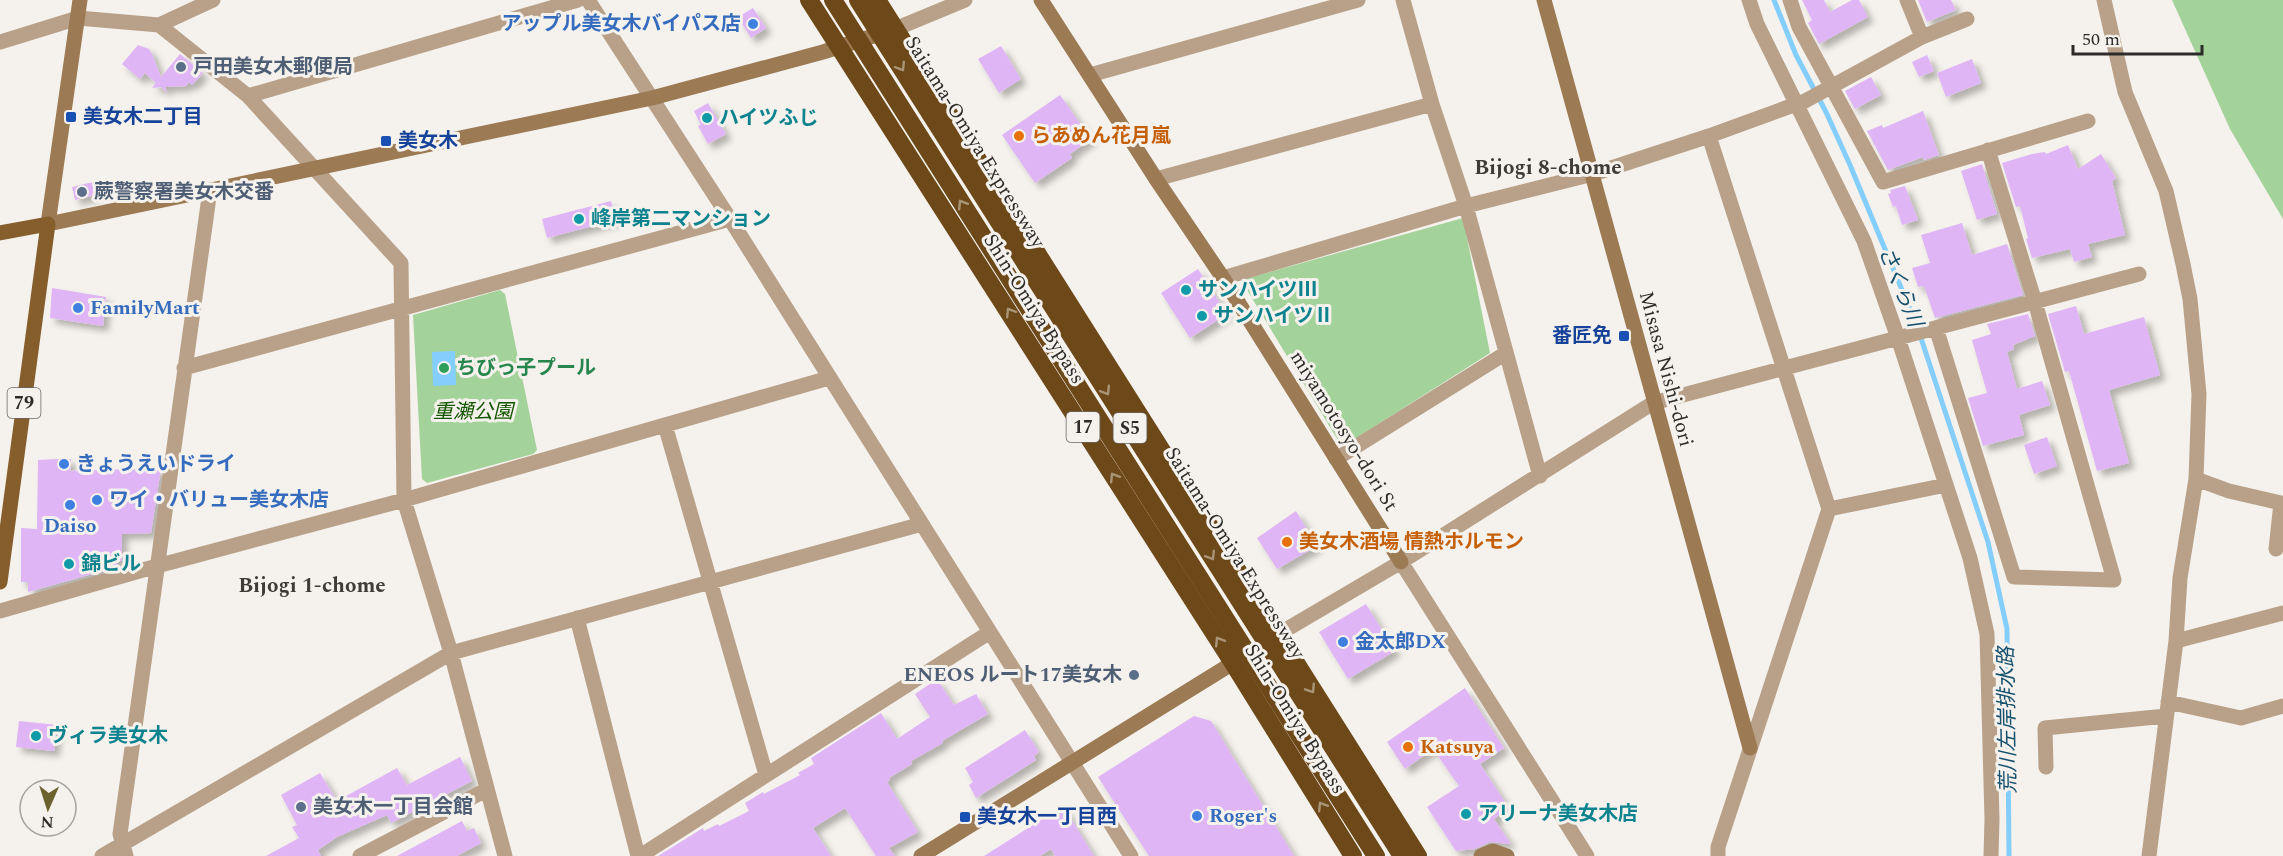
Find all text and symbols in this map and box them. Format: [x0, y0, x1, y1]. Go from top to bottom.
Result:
place label: アップル美女木バイパス店 [501, 9, 741, 39]
marker: アップル美女木バイパス店 [746, 17, 760, 31]
scale bar [2073, 18, 2202, 56]
text: 50 m [2082, 26, 2120, 53]
street label: Saitama-Omiya Expressway [897, 30, 1053, 255]
place label: 戸田美女木郵便局 [193, 52, 353, 82]
marker: 戸田美女木郵便局 [174, 60, 188, 74]
one-way arrow [893, 61, 905, 71]
place label: 美女木二丁目 [83, 102, 203, 132]
place label: ハイツふじ [719, 103, 819, 133]
marker: 美女木二丁目 [64, 110, 78, 124]
marker: ハイツふじ [700, 111, 714, 125]
place label: らあめん花月嵐 [1031, 121, 1171, 151]
place label: 美女木 [398, 126, 458, 156]
marker: らあめん花月嵐 [1012, 129, 1026, 143]
marker: 美女木 [379, 134, 393, 148]
district label: Bijogi 8-chome [1474, 152, 1622, 184]
place label: 蕨警察署美女木交番 [94, 177, 274, 207]
marker: 蕨警察署美女木交番 [75, 185, 89, 199]
one-way arrow [958, 200, 970, 210]
place label: 峰岸第二マンション [591, 204, 771, 234]
marker: 峰岸第二マンション [572, 212, 586, 226]
street label: Shin-Omiya Bypass [976, 228, 1092, 390]
water label: さくら川 [1869, 242, 1931, 334]
place label: サンハイツⅢ [1198, 275, 1318, 305]
marker: サンハイツⅢ [1179, 283, 1193, 297]
street label: Misasa Nishi-dori [1631, 288, 1701, 450]
place label: FamilyMart [90, 293, 200, 323]
marker: FamilyMart [71, 301, 85, 315]
place label: サンハイツⅡ [1214, 301, 1334, 331]
one-way arrow [1005, 308, 1017, 318]
marker: サンハイツⅡ [1195, 309, 1209, 323]
place label: 番匠免 [1552, 321, 1612, 351]
marker: 番匠免 [1617, 329, 1631, 343]
street label: miyamotosyo-dori St [1282, 345, 1406, 517]
place label: ちびっ子プール [456, 353, 596, 383]
marker: ちびっ子プール [437, 361, 451, 375]
one-way arrow [1099, 385, 1110, 396]
road number: 79 [8, 388, 40, 418]
park label: 重瀬公園 [433, 397, 516, 427]
road number: 17 [1066, 412, 1100, 442]
road number: S5 [1114, 413, 1146, 443]
street label: Saitama-Omiya Expressway [1157, 441, 1313, 666]
place label: きょうえいドライ [76, 449, 236, 479]
marker: きょうえいドライ [57, 457, 71, 471]
one-way arrow [1111, 472, 1122, 483]
place label: ワイ・バリュー美女木店 [109, 485, 329, 515]
marker: ワイ・バリュー美女木店 [90, 493, 104, 507]
marker: Daiso [63, 498, 77, 512]
place label: Daiso [44, 511, 96, 541]
place label: 美女木酒場 情熱ホルモン [1299, 527, 1524, 557]
marker: 美女木酒場 情熱ホルモン [1280, 535, 1294, 549]
place label: 錦ビル [81, 549, 141, 579]
one-way arrow [1203, 550, 1215, 560]
marker: 錦ビル [62, 557, 76, 571]
district label: Bijogi 1-chome [238, 570, 386, 602]
place label: 金太郎DX [1355, 627, 1446, 657]
marker: 金太郎DX [1336, 635, 1350, 649]
one-way arrow [1215, 637, 1226, 648]
street label: Shin-Omiya Bypass [1237, 638, 1353, 800]
water label: 荒川左岸排水路 [1991, 644, 2025, 794]
place label: ENEOS ルート17美女木 [903, 660, 1122, 690]
marker: ENEOS ルート17美女木 [1127, 668, 1141, 682]
one-way arrow [1304, 683, 1316, 693]
place label: ヴィラ美女木 [48, 721, 168, 751]
marker: ヴィラ美女木 [29, 729, 43, 743]
place label: Katsuya [1420, 732, 1494, 762]
marker: Katsuya [1401, 740, 1415, 754]
north arrow [18, 778, 78, 838]
place label: 美女木一丁目会館 [313, 792, 473, 822]
place label: アリーナ美女木店 [1478, 799, 1638, 829]
marker: 美女木一丁目会館 [294, 800, 308, 814]
place label: Roger's [1209, 801, 1277, 831]
place label: 美女木一丁目西 [977, 802, 1117, 832]
one-way arrow [1318, 802, 1330, 812]
marker: アリーナ美女木店 [1459, 807, 1473, 821]
marker: Roger's [1190, 809, 1204, 823]
text: N [40, 810, 54, 834]
marker: 美女木一丁目西 [958, 810, 972, 824]

